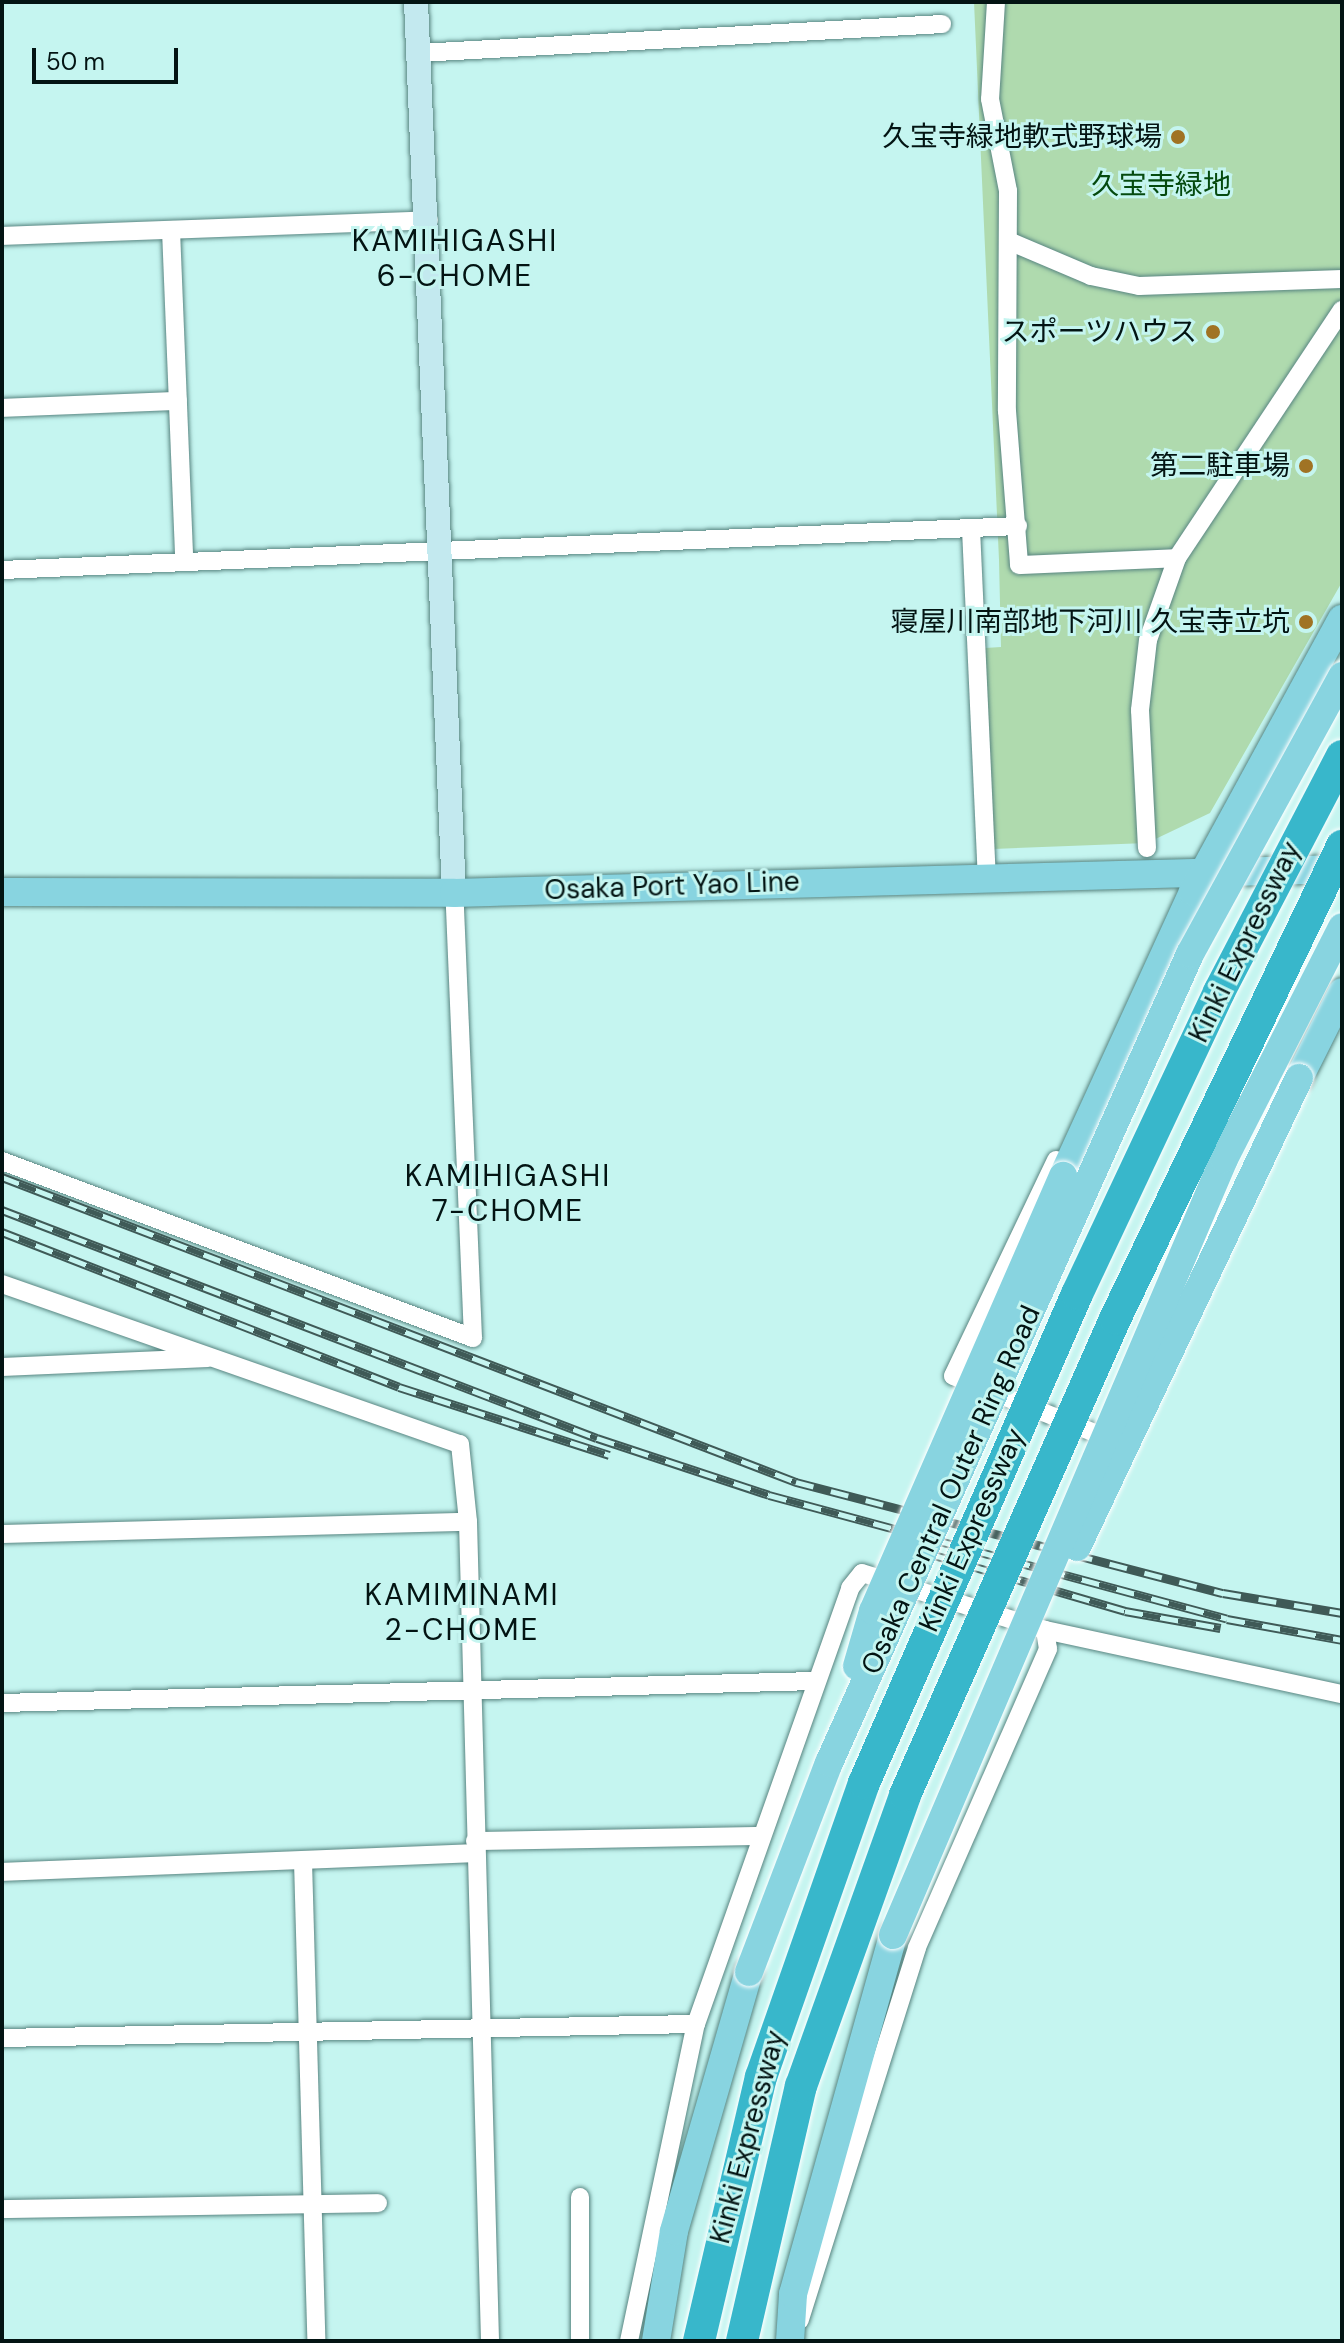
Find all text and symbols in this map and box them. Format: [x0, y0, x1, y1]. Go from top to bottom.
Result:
scale bar [36, 32, 182, 82]
text: 50 m [46, 46, 105, 77]
place label: 久宝寺緑地軟式野球場 [882, 120, 1162, 154]
marker: 久宝寺緑地軟式野球場 [1169, 128, 1187, 146]
park label: 久宝寺緑地 [1091, 168, 1231, 202]
district label: KAMIHIGASHI 6-CHOME [352, 223, 558, 294]
place label: スポーツハウス [1001, 315, 1197, 349]
marker: スポーツハウス [1204, 323, 1222, 341]
place label: 第二駐車場 [1150, 449, 1290, 483]
marker: 第二駐車場 [1297, 457, 1315, 475]
place label: 寝屋川南部地下河川 久宝寺立坑 [891, 605, 1290, 639]
marker: 寝屋川南部地下河川 久宝寺立坑 [1297, 613, 1315, 631]
street label: Kinki Expressway [1182, 836, 1308, 1048]
street label: Osaka Port Yao Line [544, 865, 800, 907]
district label: KAMIHIGASHI 7-CHOME [405, 1158, 611, 1228]
street label: Osaka Central Outer Ring Road [854, 1301, 1048, 1679]
street label: Kinki Expressway [912, 1423, 1032, 1637]
district label: KAMIMINAMI 2-CHOME [365, 1577, 559, 1648]
street label: Kinki Expressway [703, 2027, 793, 2247]

